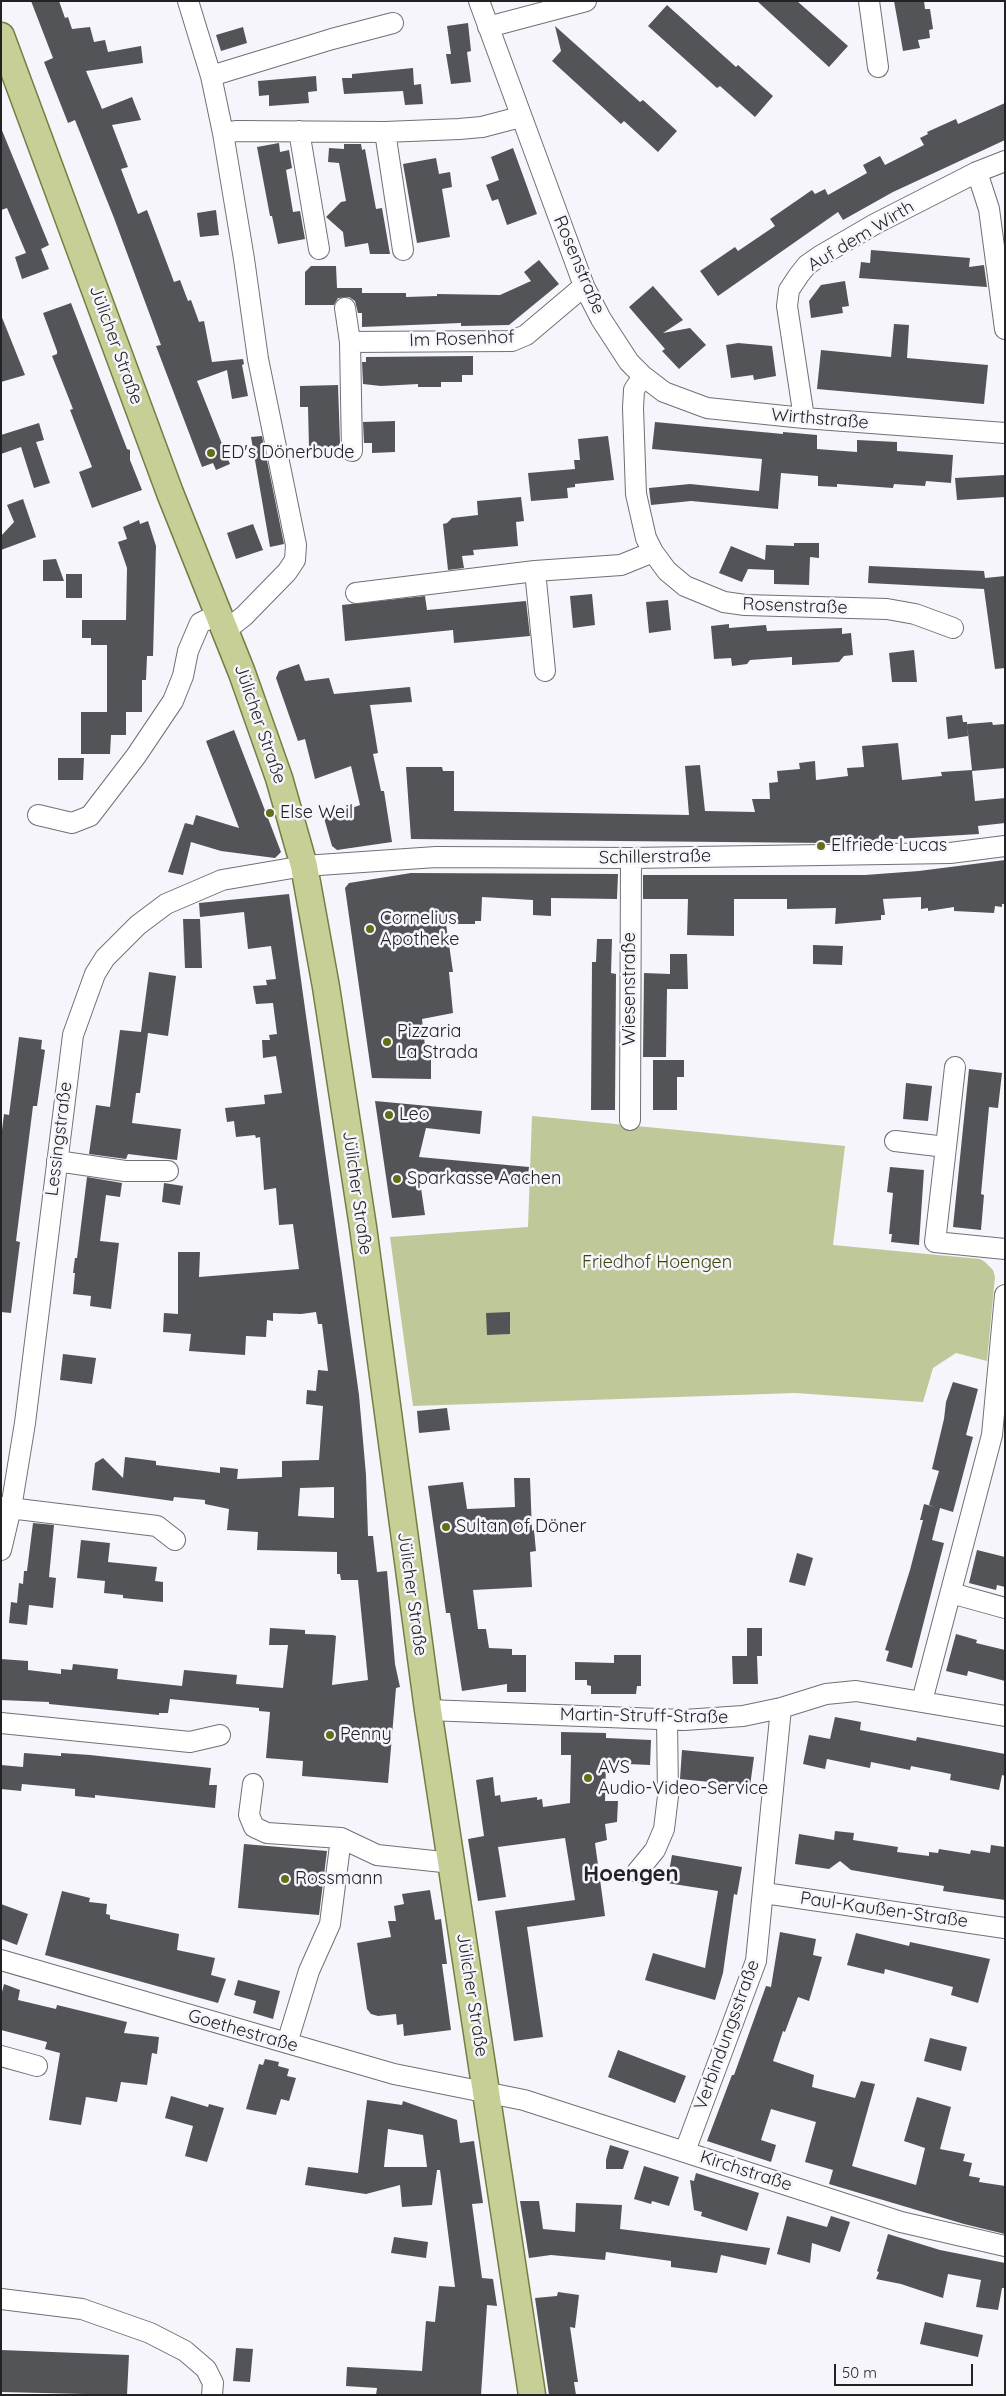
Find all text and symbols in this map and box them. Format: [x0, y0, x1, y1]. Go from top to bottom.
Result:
street label: Auf dem Wirth [804, 196, 918, 276]
street label: Rosenstraße [549, 212, 609, 318]
street label: Jülicher Straße [84, 283, 148, 407]
street label: Im Rosenhof [409, 326, 515, 352]
street label: Wirthstraße [770, 404, 870, 434]
place label: ED's Dönerbude [221, 442, 355, 464]
marker: ED's Dönerbude [205, 447, 217, 459]
street label: Rosenstraße [742, 593, 848, 619]
street label: Jülicher Straße [229, 661, 291, 787]
place label: Else Weil [280, 802, 353, 824]
marker: Else Weil [264, 807, 276, 819]
place label: Elfriede Lucas [831, 835, 947, 857]
marker: Elfriede Lucas [815, 840, 827, 852]
street label: Schillerstraße [599, 845, 711, 869]
place label: Cornelius Apotheke [380, 908, 459, 951]
marker: Cornelius Apotheke [364, 923, 376, 935]
street label: Wiesenstraße [619, 932, 641, 1046]
place label: Pizzaria La Strada [397, 1021, 478, 1064]
marker: Pizzaria La Strada [381, 1036, 393, 1048]
street label: Lessingstraße [41, 1081, 77, 1197]
place label: Leo [399, 1104, 430, 1126]
marker: Leo [383, 1109, 395, 1121]
street label: Jülicher Straße [338, 1130, 376, 1256]
place label: Sparkasse Aachen [407, 1168, 561, 1190]
marker: Sparkasse Aachen [391, 1173, 403, 1185]
park label: Friedhof Hoengen [582, 1252, 732, 1274]
place label: Sultan of Döner [456, 1516, 586, 1538]
marker: Sultan of Döner [440, 1521, 452, 1533]
street label: Jülicher Straße [393, 1531, 431, 1657]
street label: Martin-Struff-Straße [560, 1704, 728, 1728]
place label: Penny [340, 1724, 392, 1746]
marker: Penny [324, 1729, 336, 1741]
place label: AVS Audio-Video-Service [598, 1757, 768, 1800]
marker: AVS Audio-Video-Service [582, 1772, 594, 1784]
district label: Hoengen [583, 1861, 679, 1887]
place label: Rossmann [295, 1868, 383, 1890]
marker: Rossmann [279, 1873, 291, 1885]
street label: Paul-Kaußen-Straße [799, 1888, 969, 1932]
street label: Jülicher Straße [452, 1932, 492, 2058]
street label: Verbindungsstraße [690, 1957, 764, 2113]
street label: Goethestraße [186, 2005, 300, 2057]
street label: Kirchstraße [697, 2146, 795, 2196]
scale bar [836, 2354, 975, 2386]
text: 50 m [842, 2363, 877, 2382]

